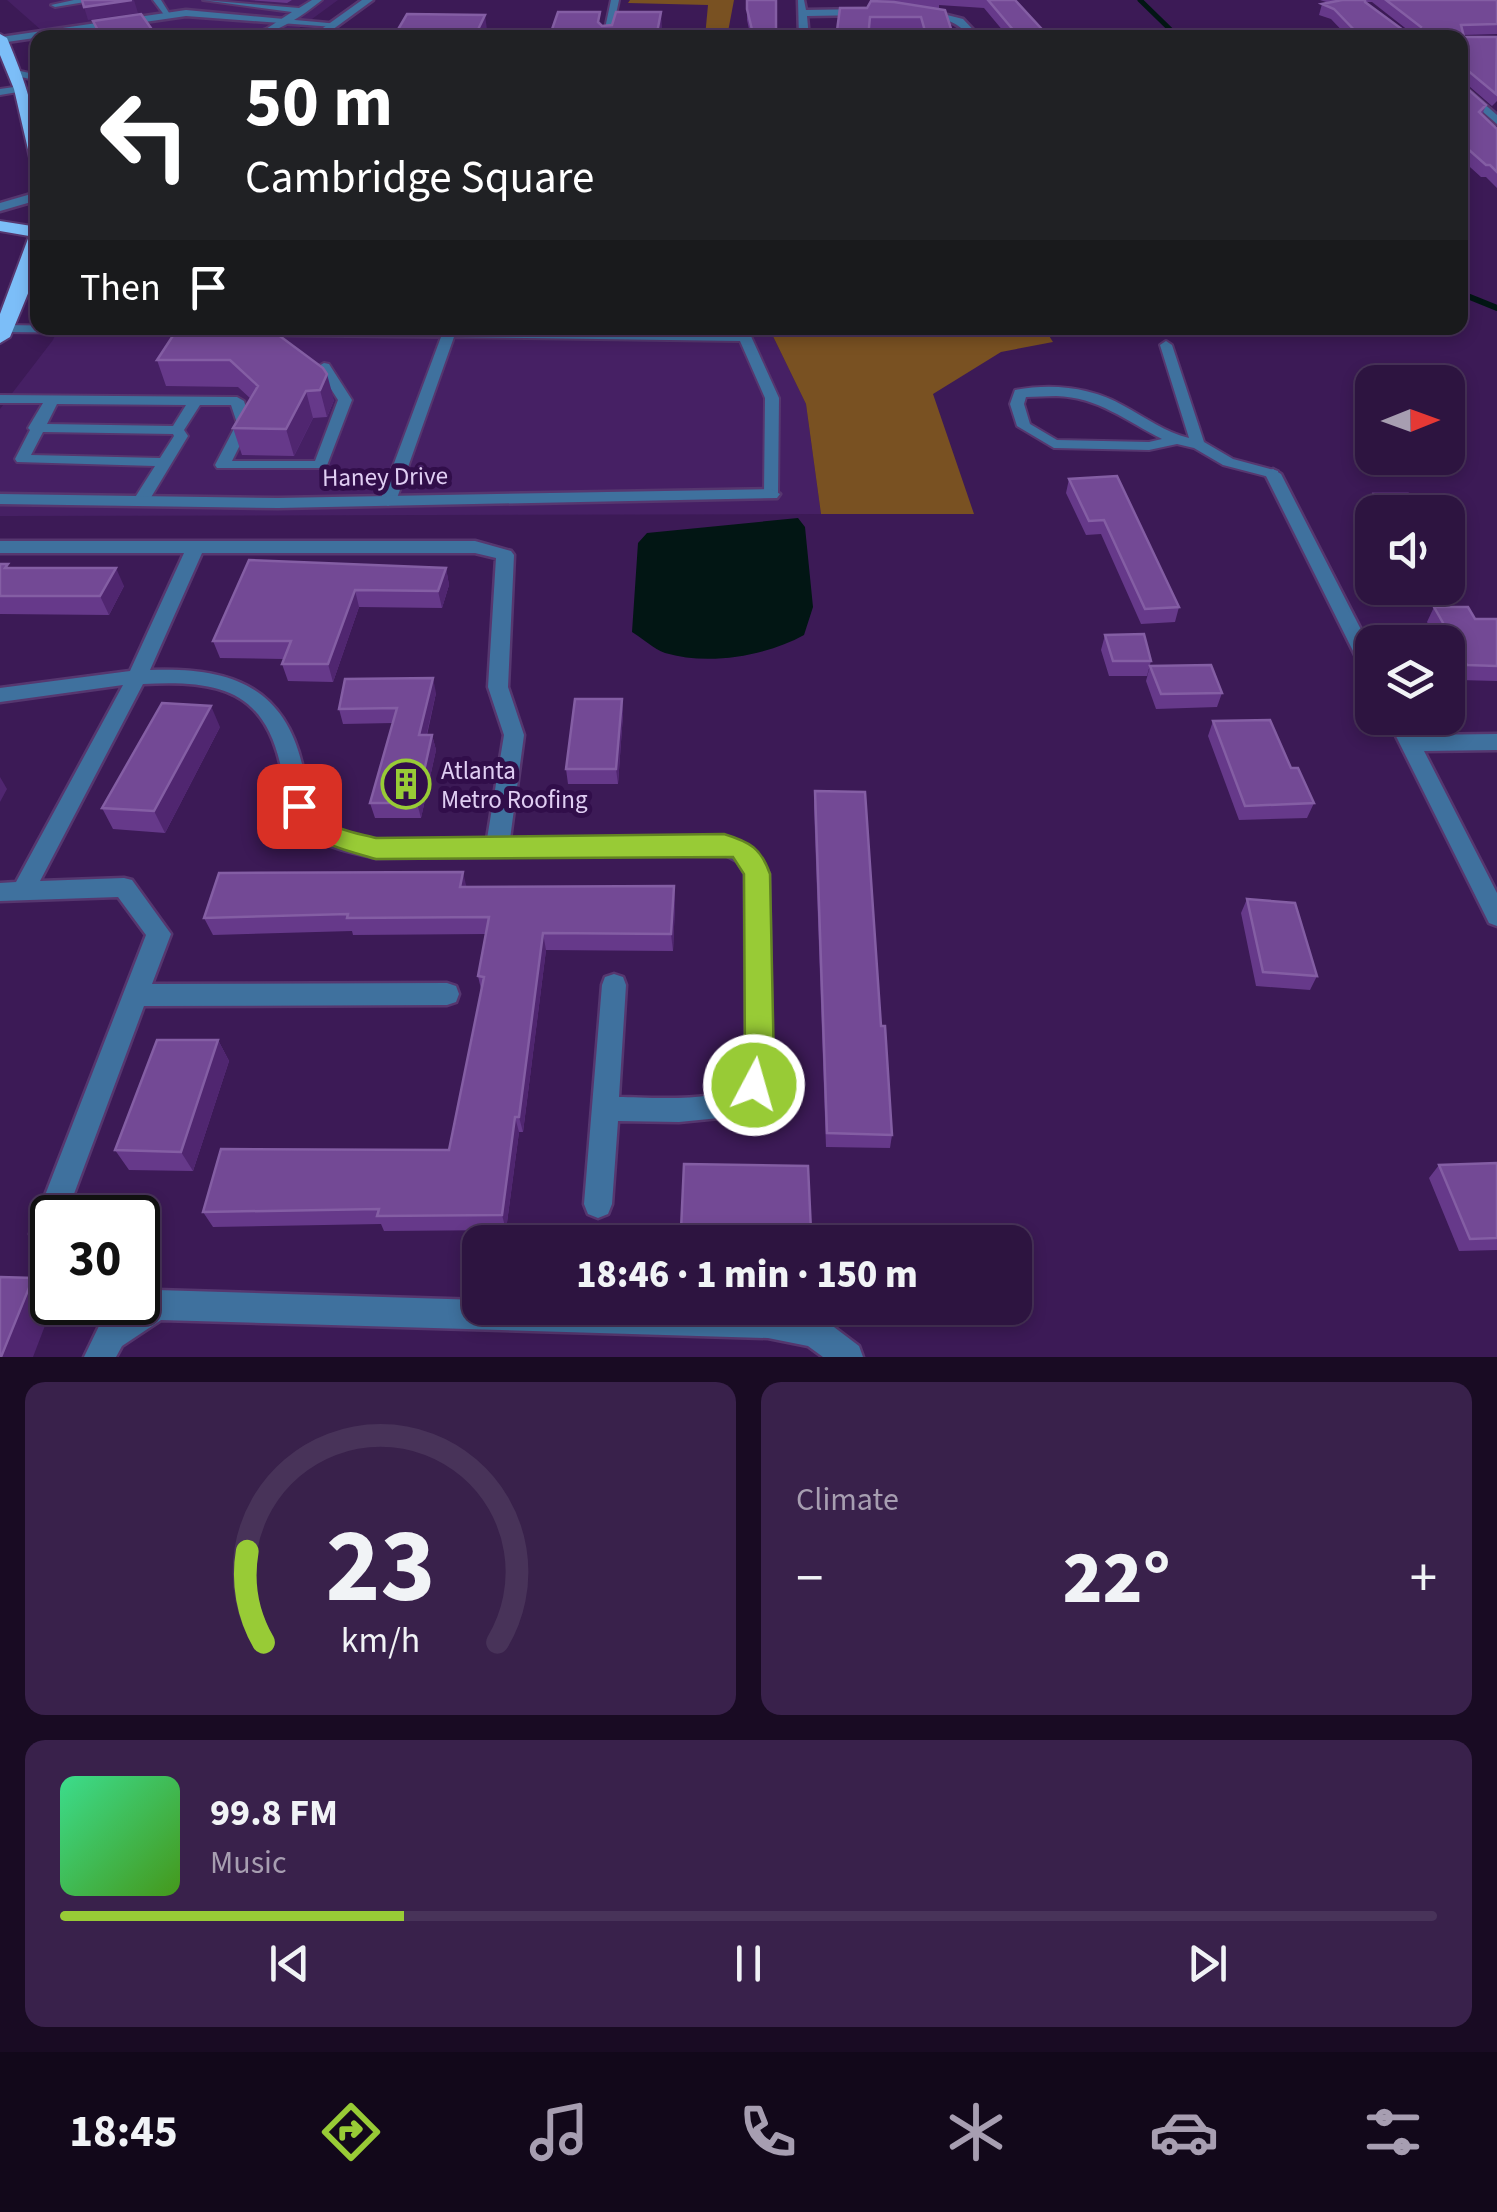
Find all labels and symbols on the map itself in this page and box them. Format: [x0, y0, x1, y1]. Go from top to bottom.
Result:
north arrow [1355, 365, 1465, 475]
street label: Haney Drive [322, 458, 448, 496]
place label: Atlanta Metro Roofing [441, 753, 588, 818]
building icon: Atlanta Metro Roofing [380, 758, 432, 810]
pin [257, 764, 342, 849]
position arrow [702, 1033, 806, 1137]
speed limit sign: 30 [30, 1195, 160, 1325]

